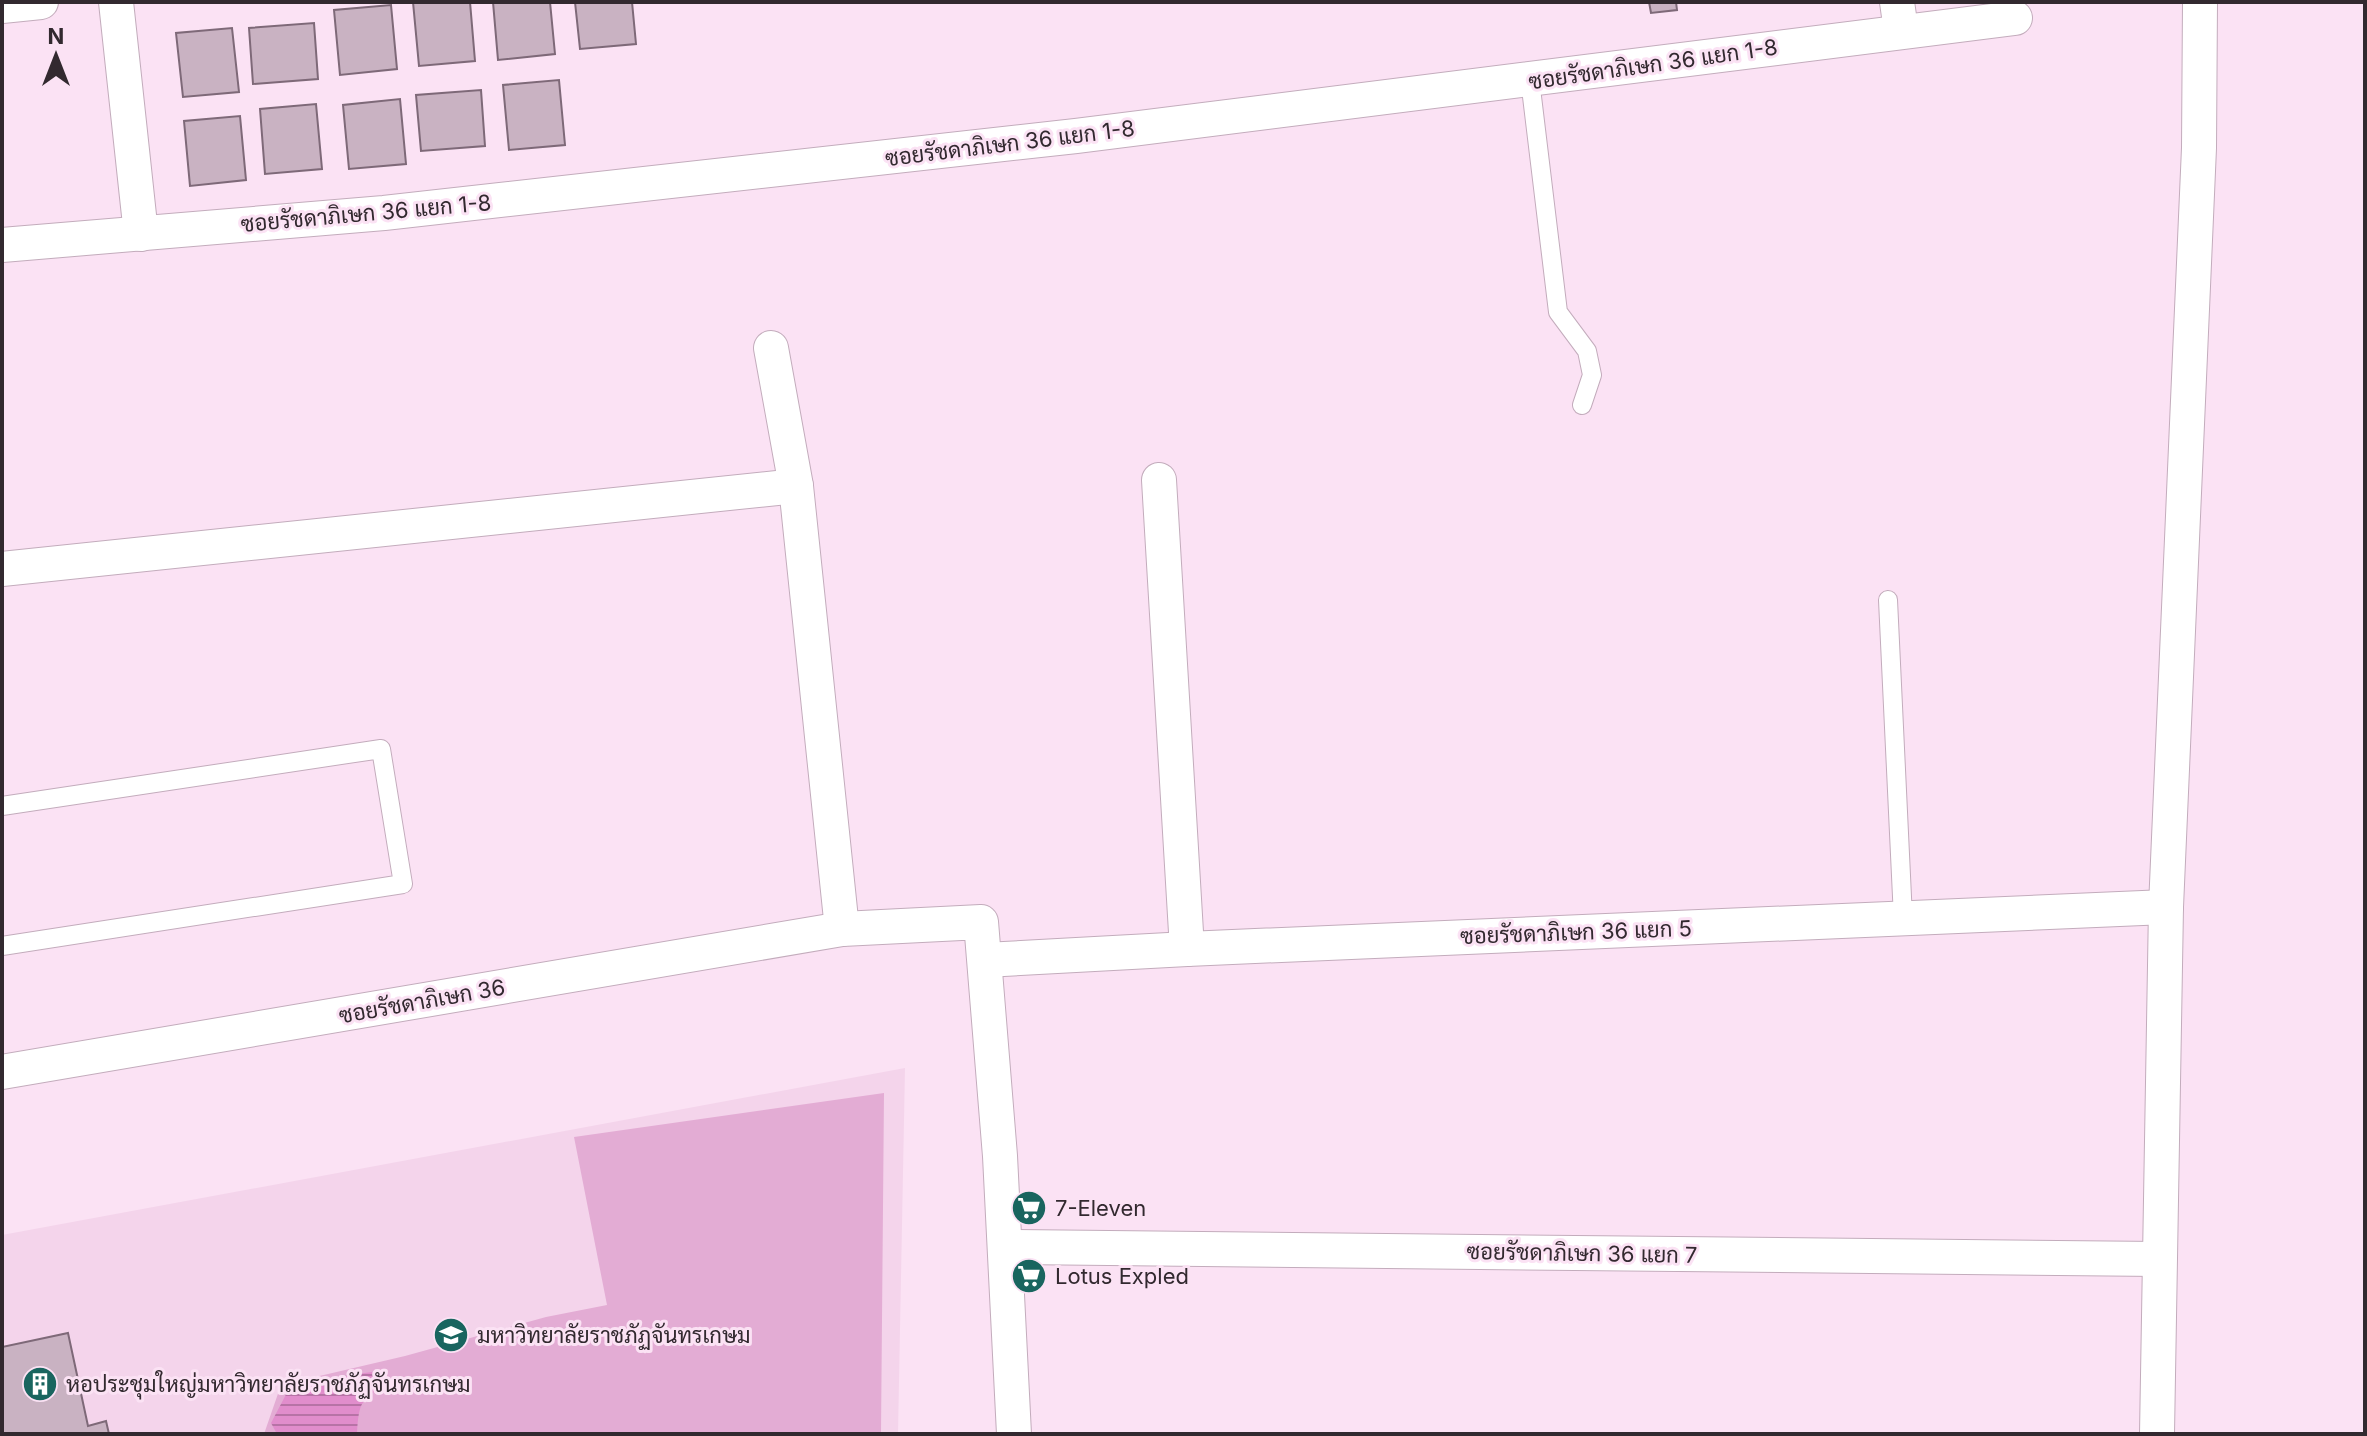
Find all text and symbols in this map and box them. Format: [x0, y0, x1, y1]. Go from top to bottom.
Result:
north arrow [16, 16, 96, 96]
text: N [48, 23, 64, 49]
street label: ซอยรัชดาภิเษก 36 แยก 1-8 [1527, 34, 1779, 94]
street label: ซอยรัชดาภิเษก 36 แยก 1-8 [884, 115, 1136, 171]
street label: ซอยรัชดาภิเษก 36 แยก 1-8 [240, 189, 492, 237]
street label: ซอยรัชดาภิเษก 36 แยก 5 [1460, 915, 1692, 949]
street label: ซอยรัชดาภิเษก 36 [337, 974, 507, 1028]
supermarket icon: 7-Eleven [1010, 1189, 1048, 1227]
place label: 7-Eleven [1055, 1195, 1146, 1221]
street label: ซอยรัชดาภิเษก 36 แยก 7 [1466, 1238, 1698, 1268]
supermarket icon: Lotus Expled [1010, 1257, 1048, 1295]
place label: Lotus Expled [1055, 1263, 1189, 1289]
school or university icon: มหาวิทยาลัยราชภัฏจันทรเกษม [432, 1316, 470, 1354]
place label: มหาวิทยาลัยราชภัฏจันทรเกษม [477, 1322, 750, 1351]
building icon: หอประชุมใหญ่มหาวิทยาลัยราชภัฏจันทรเกษม [21, 1365, 59, 1403]
place label: หอประชุมใหญ่มหาวิทยาลัยราชภัฏจันทรเกษม [66, 1370, 471, 1400]

